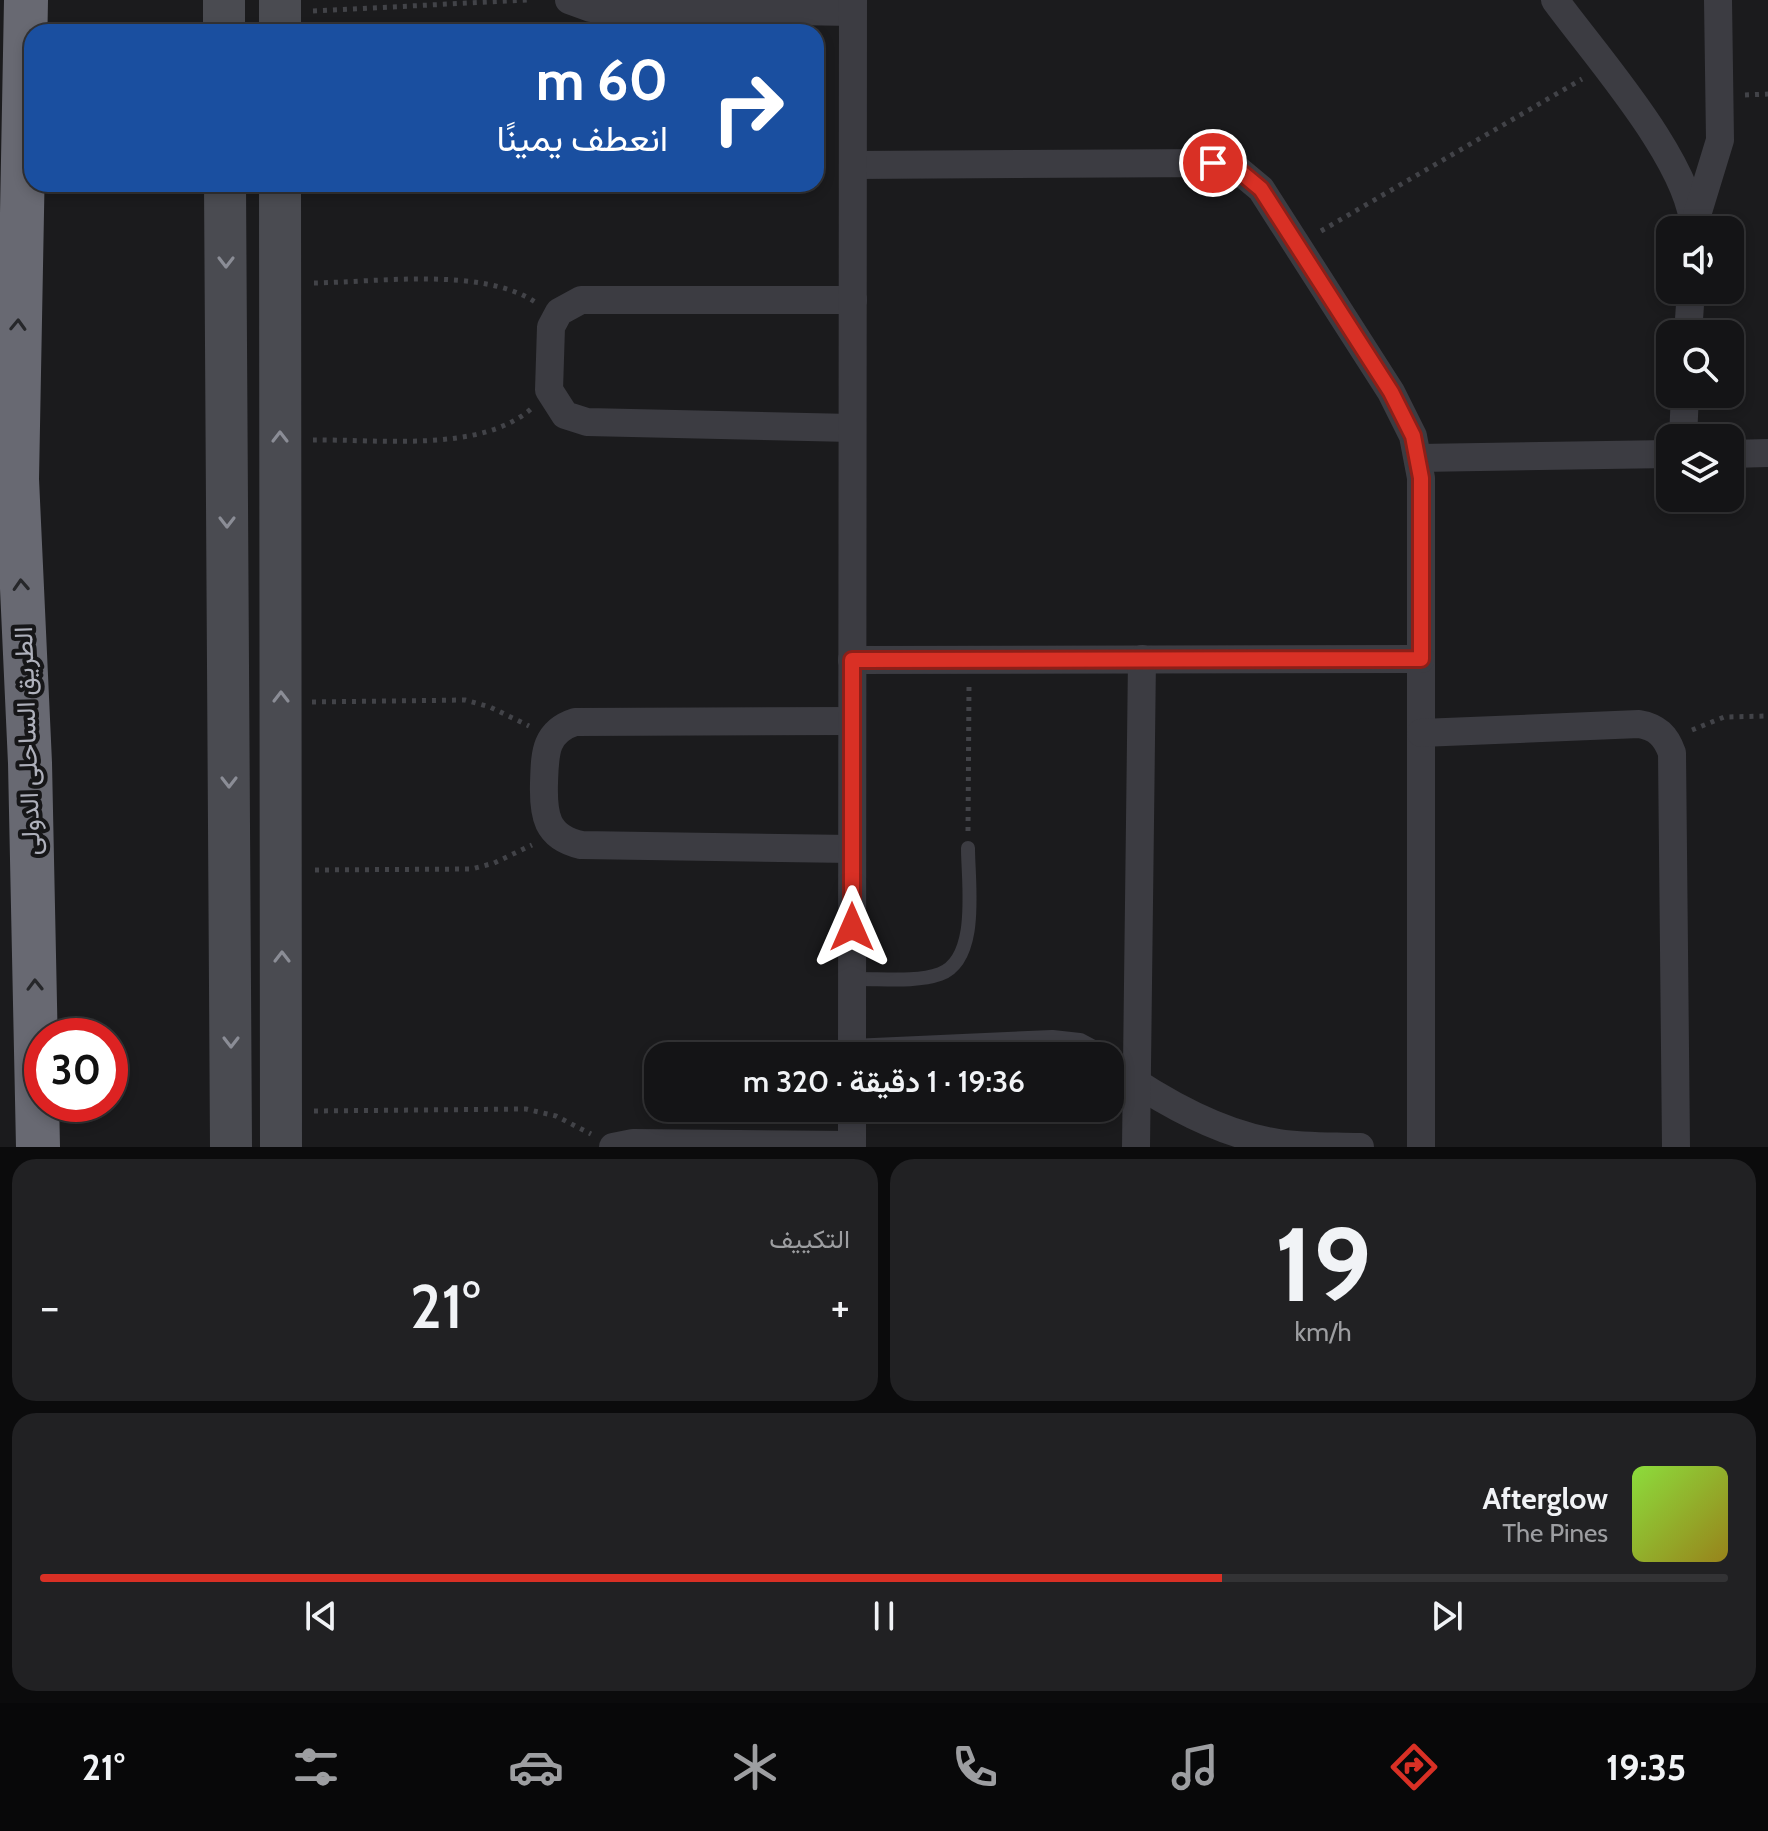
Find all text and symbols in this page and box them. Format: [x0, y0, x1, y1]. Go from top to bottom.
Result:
text: 60 m [536, 46, 668, 114]
icon: right [696, 56, 800, 160]
text: انعطف يمينًا [496, 116, 668, 160]
pin [1179, 129, 1247, 197]
icon: arrive [1191, 141, 1235, 185]
map controls [1656, 216, 1744, 512]
button: sound [1656, 216, 1744, 304]
one-way arrow [217, 256, 235, 269]
one-way arrow [9, 318, 26, 331]
button: search [1656, 320, 1744, 408]
button: layers [1656, 424, 1744, 512]
one-way arrow [271, 430, 289, 443]
one-way arrow [218, 516, 236, 529]
one-way arrow [13, 578, 30, 591]
street label: الطريق الساحلى الدولى [7, 626, 47, 856]
one-way arrow [272, 690, 289, 703]
one-way arrow [220, 776, 238, 789]
position arrow [810, 885, 894, 969]
one-way arrow [273, 950, 291, 963]
one-way arrow [26, 978, 43, 991]
speed limit sign: 30 [24, 1018, 128, 1122]
one-way arrow [222, 1036, 239, 1049]
text: 19:36 · 1 دقيقة · 320 m [743, 1063, 1025, 1100]
text: 19 [1275, 1201, 1371, 1327]
text: التكييف [769, 1223, 850, 1255]
text: 21° [410, 1270, 480, 1343]
text: − [40, 1280, 59, 1333]
text: + [831, 1280, 850, 1333]
text: km/h [1295, 1316, 1351, 1348]
text: Afterglow [1482, 1480, 1608, 1517]
text: The Pines [1502, 1517, 1608, 1549]
icon: previous [299, 1594, 343, 1638]
icon: pause [862, 1594, 906, 1638]
icon: next [1425, 1594, 1469, 1638]
icon: filters [288, 1739, 344, 1795]
icon: car [508, 1739, 564, 1795]
icon: climate [727, 1739, 783, 1795]
icon: phone [947, 1739, 1003, 1795]
icon: music [1167, 1739, 1223, 1795]
icon: directions [1386, 1739, 1442, 1795]
text: 21° [82, 1745, 125, 1789]
text: 19:35 [1606, 1745, 1686, 1789]

